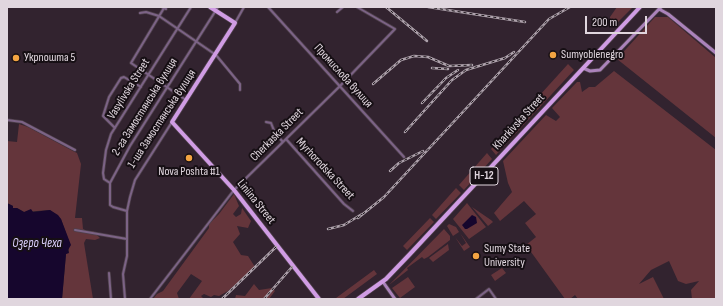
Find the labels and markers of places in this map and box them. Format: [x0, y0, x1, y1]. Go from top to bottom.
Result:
place label: Sumyoblenegro [561, 48, 623, 62]
marker: Sumyoblenegro [548, 50, 558, 60]
place label: Укрпошта 5 [24, 51, 75, 65]
marker: Укрпошта 5 [11, 53, 21, 63]
marker: Nova Poshta #1 [184, 153, 194, 163]
place label: Nova Poshta #1 [158, 165, 220, 179]
place label: Sumy State University [484, 242, 530, 270]
marker: Sumy State University [471, 251, 481, 261]

